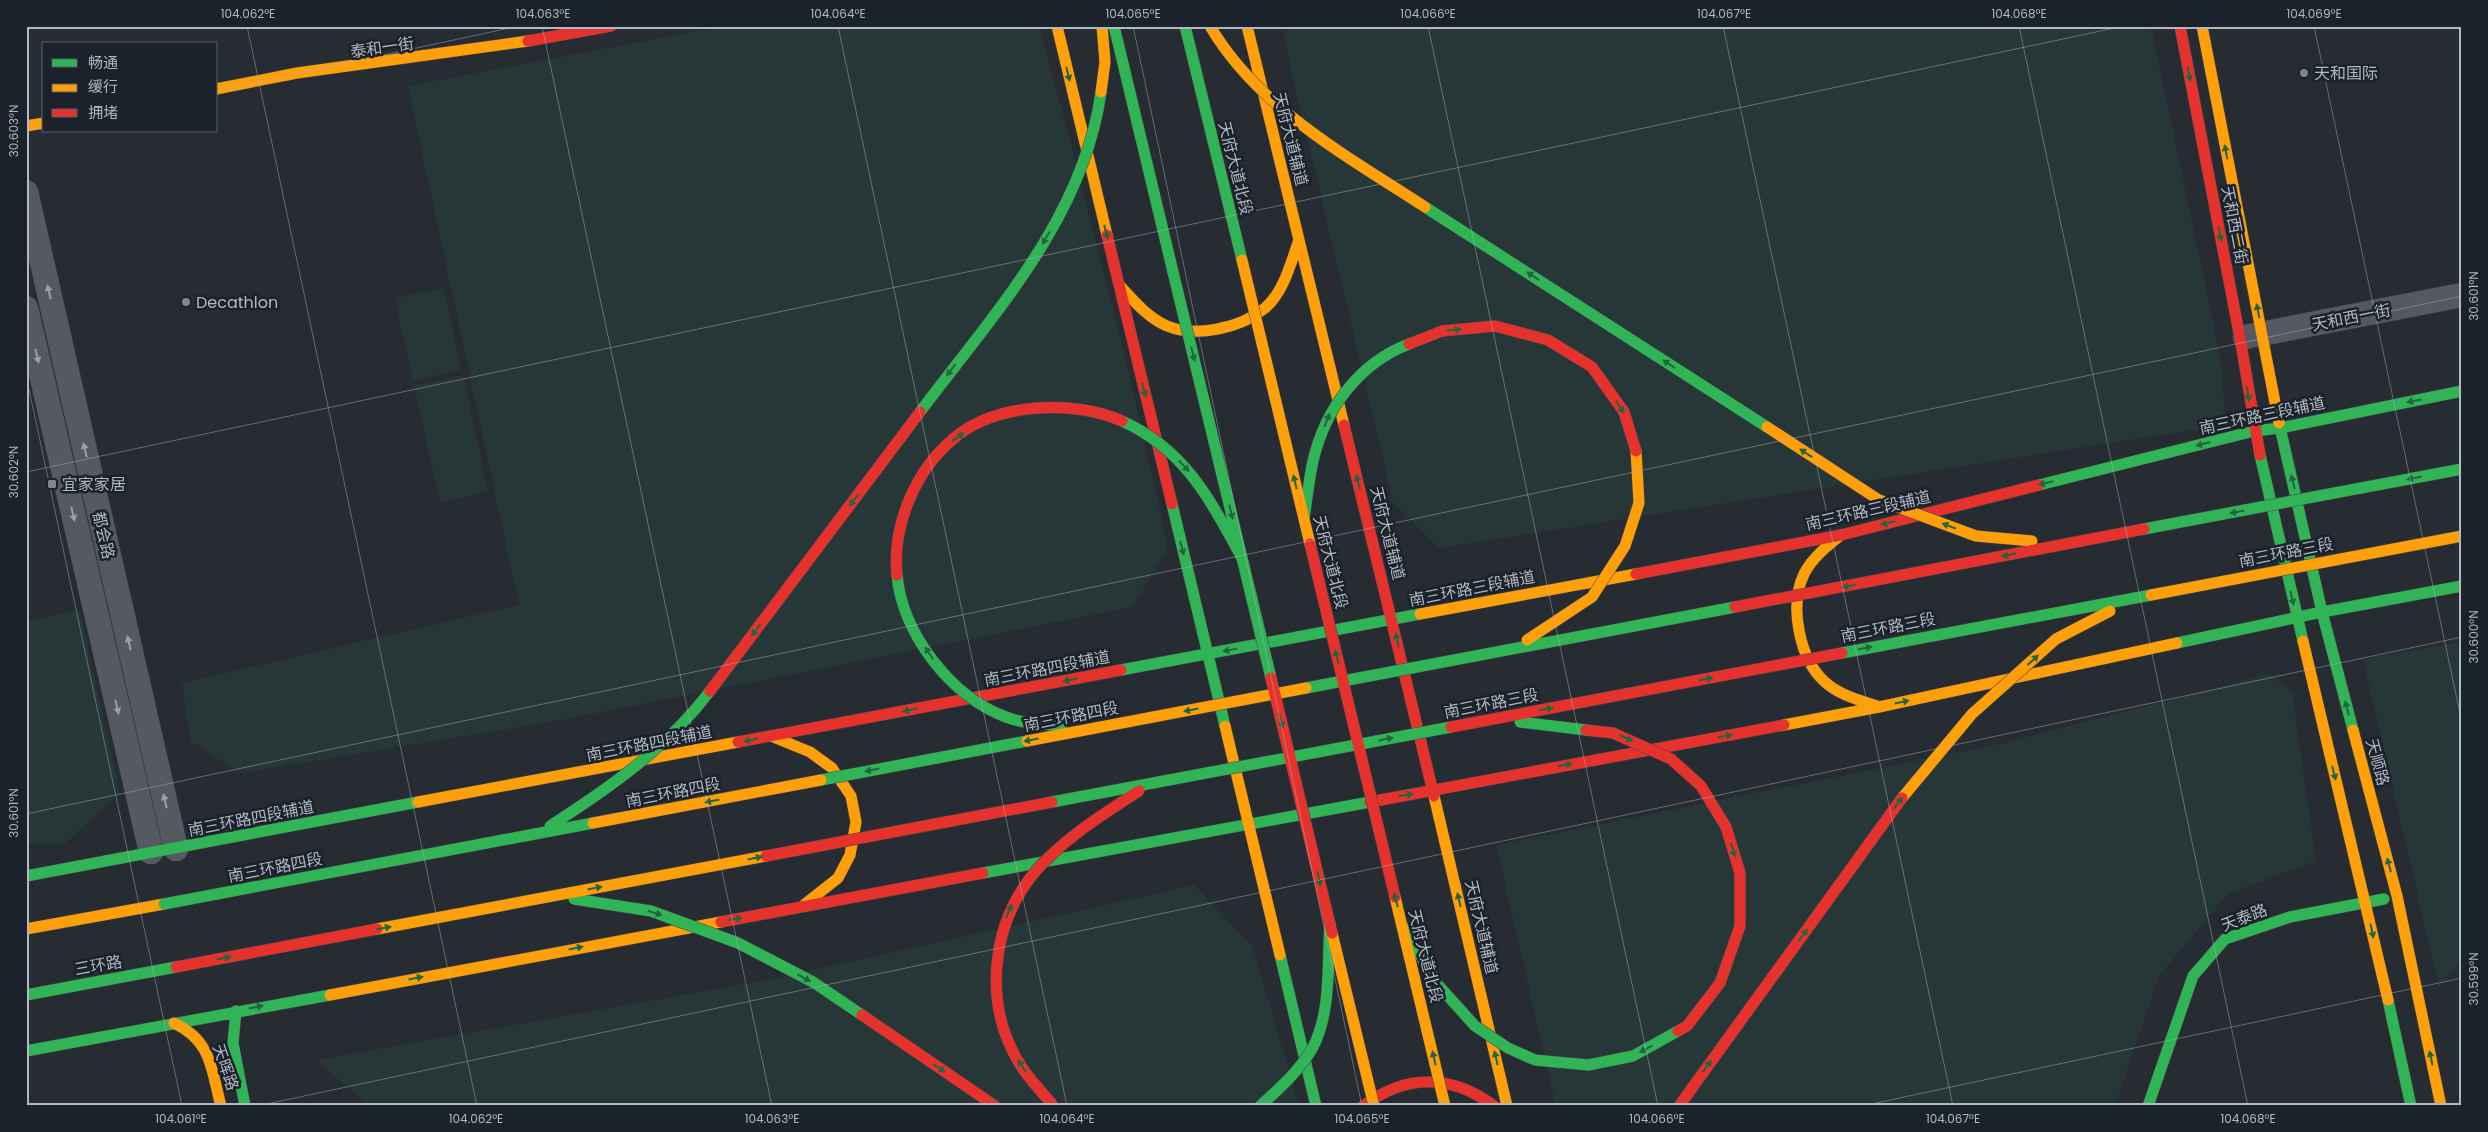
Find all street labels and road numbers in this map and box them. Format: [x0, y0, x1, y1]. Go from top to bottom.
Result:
street label: 泰和一街 [349, 32, 415, 63]
street label: 天府大道辅道 [1268, 90, 1313, 188]
street label: 天府大道北段 [1213, 119, 1258, 217]
street label: 天和西二街 [2216, 184, 2253, 267]
street label: 天和西一街 [2310, 299, 2393, 336]
street label: 南三环路三段辅道 [2197, 391, 2327, 440]
street label: 天府大道辅道 [1365, 484, 1410, 582]
street label: 南三环路三段辅道 [1803, 485, 1933, 536]
street label: 都会路 [87, 509, 120, 561]
street label: 天府大道北段 [1308, 513, 1353, 611]
street label: 南三环路三段 [2237, 532, 2335, 573]
street label: 南三环路三段辅道 [1407, 565, 1537, 612]
street label: 南三环路三段 [1839, 607, 1937, 648]
street label: 南三环路四段辅道 [982, 645, 1112, 692]
street label: 南三环路三段 [1442, 683, 1540, 724]
street label: 南三环路四段 [1022, 696, 1120, 737]
street label: 南三环路四段辅道 [584, 720, 714, 767]
street label: 天顺路 [2360, 736, 2395, 788]
street label: 南三环路四段 [624, 772, 722, 813]
street label: 南三环路四段辅道 [186, 795, 316, 842]
street label: 南三环路四段 [226, 847, 324, 888]
street label: 天府大道辅道 [1460, 878, 1504, 976]
street label: 天泰路 [2218, 898, 2271, 937]
street label: 天府大道北段 [1403, 907, 1448, 1005]
street label: 三环路 [72, 950, 124, 981]
street label: 天晖路 [207, 1041, 244, 1094]

